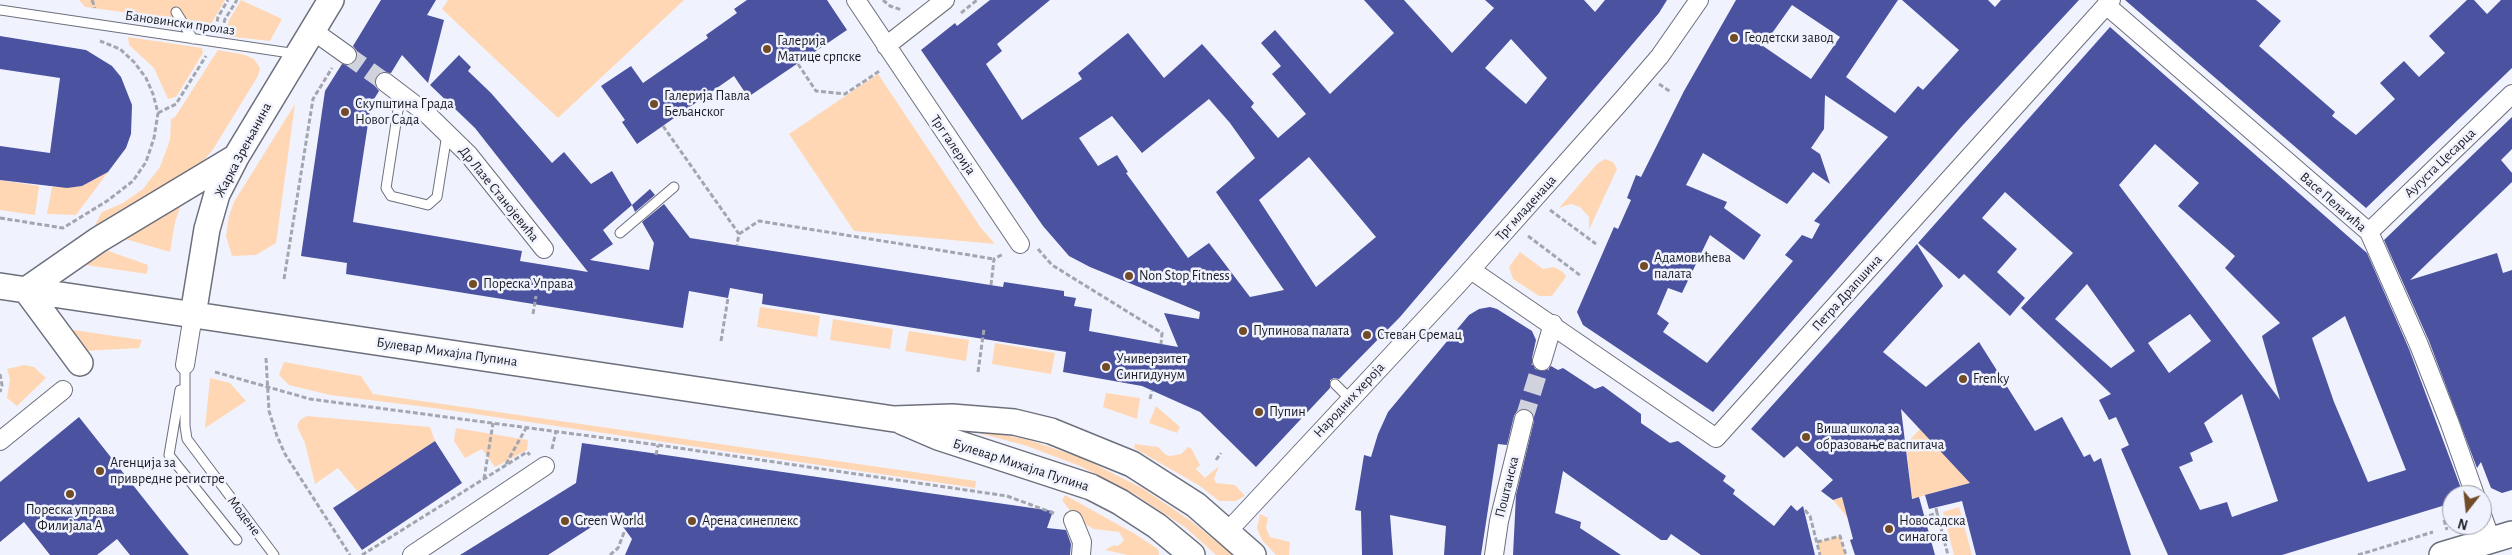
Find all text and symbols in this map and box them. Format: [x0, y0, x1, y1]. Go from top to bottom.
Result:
street label: Бановински пролаз [124, 7, 236, 39]
place label: Геодетски завод [1744, 30, 1834, 46]
marker: Геодетски завод [1728, 32, 1740, 44]
place label: Галерија Матице српске [777, 33, 861, 65]
marker: Галерија Матице српске [761, 43, 773, 55]
place label: Галерија Павла Бељанског [664, 88, 750, 120]
place label: Скупштина Града Новог Сада [355, 96, 454, 128]
marker: Галерија Павла Бељанског [648, 98, 660, 110]
street label: Жарка Зрењанина [211, 100, 275, 200]
marker: Скупштина Града Новог Сада [339, 106, 351, 118]
street label: Трг галерија [927, 112, 979, 178]
street label: Аугуста Цесарца [2401, 125, 2479, 201]
street label: Др Лазе Станојевића [455, 143, 543, 245]
street label: Васе Пелагића [2296, 168, 2370, 236]
street label: Трг младенаца [1492, 172, 1560, 244]
place label: Адамовићева палата [1654, 250, 1731, 282]
street label: Петра Драпшина [1808, 251, 1886, 335]
marker: Адамовићева палата [1638, 260, 1650, 272]
place label: Non Stop Fitness [1139, 268, 1230, 284]
marker: Non Stop Fitness [1123, 270, 1135, 282]
place label: Пореска Управа [483, 276, 573, 292]
marker: Пореска Управа [467, 278, 479, 290]
place label: Пупинова палата [1253, 323, 1349, 339]
marker: Пупинова палата [1237, 325, 1249, 337]
place label: Стеван Сремац [1377, 327, 1462, 343]
marker: Стеван Сремац [1361, 329, 1373, 341]
street label: Булевар Михајла Пупина [375, 334, 519, 370]
place label: Универзитет Сингидунум [1116, 351, 1187, 384]
street label: Народних хероја [1310, 359, 1388, 441]
marker: Универзитет Сингидунум [1100, 361, 1112, 373]
place label: Frenky [1973, 371, 2009, 387]
marker: Frenky [1957, 373, 1969, 385]
place label: Пупин [1269, 404, 1306, 420]
marker: Пупин [1253, 406, 1265, 418]
place label: Виша школа за образовање васпитача [1816, 421, 1944, 454]
marker: Виша школа за образовање васпитача [1800, 431, 1812, 443]
street label: Булевар Михајла Пупина [951, 435, 1091, 495]
place label: Агенција за привредне регистре [110, 455, 225, 488]
street label: Поштанска [1491, 455, 1523, 519]
marker: Агенција за привредне регистре [94, 465, 106, 477]
north arrow [2442, 485, 2492, 535]
marker: Пореска управа Филијала А [64, 488, 76, 500]
street label: Модене [224, 493, 264, 539]
place label: Пореска управа Филијала А [25, 502, 115, 534]
place label: Green World [575, 513, 644, 529]
place label: Арена синеплекс [702, 513, 799, 529]
place label: Новосадска синагога [1899, 513, 1966, 546]
marker: Green World [559, 515, 571, 527]
marker: Арена синеплекс [686, 515, 698, 527]
text: N [2457, 515, 2470, 532]
marker: Новосадска синагога [1883, 523, 1895, 535]

